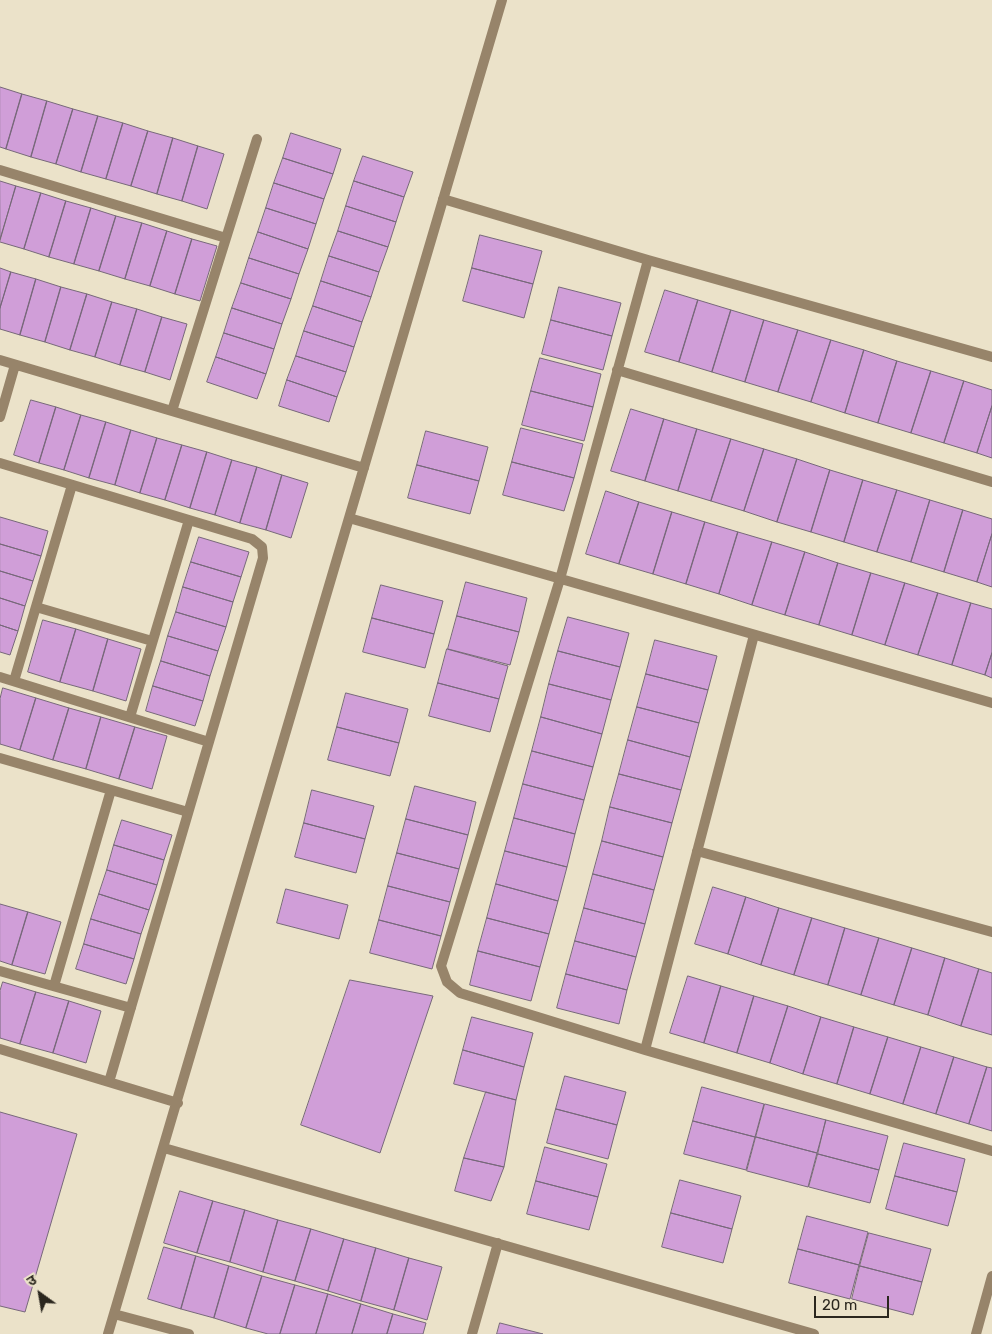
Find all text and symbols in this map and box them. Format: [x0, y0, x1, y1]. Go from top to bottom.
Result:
north arrow [15, 1269, 65, 1319]
text: उ [24, 1271, 40, 1290]
scale bar [817, 1286, 892, 1318]
text: 20 m [822, 1296, 857, 1314]

